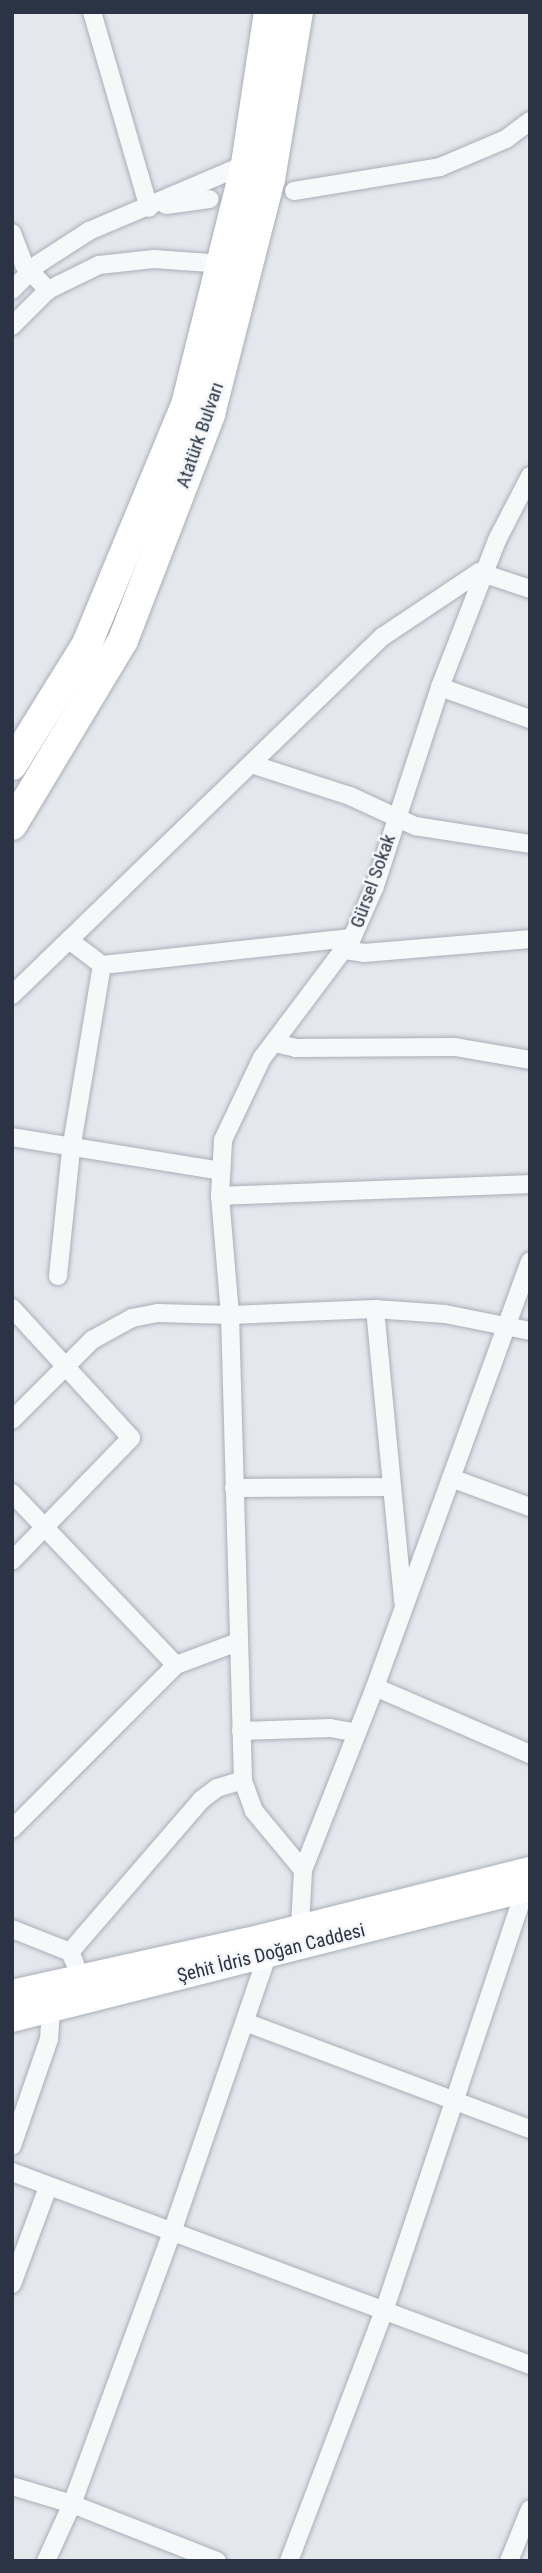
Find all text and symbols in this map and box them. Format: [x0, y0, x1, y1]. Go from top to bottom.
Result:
street label: Atatürk Bulvarı [171, 379, 229, 491]
street label: Gürsel Sokak [346, 831, 400, 931]
street label: Şehit İdris Doğan Caddesi [175, 1919, 367, 1987]

